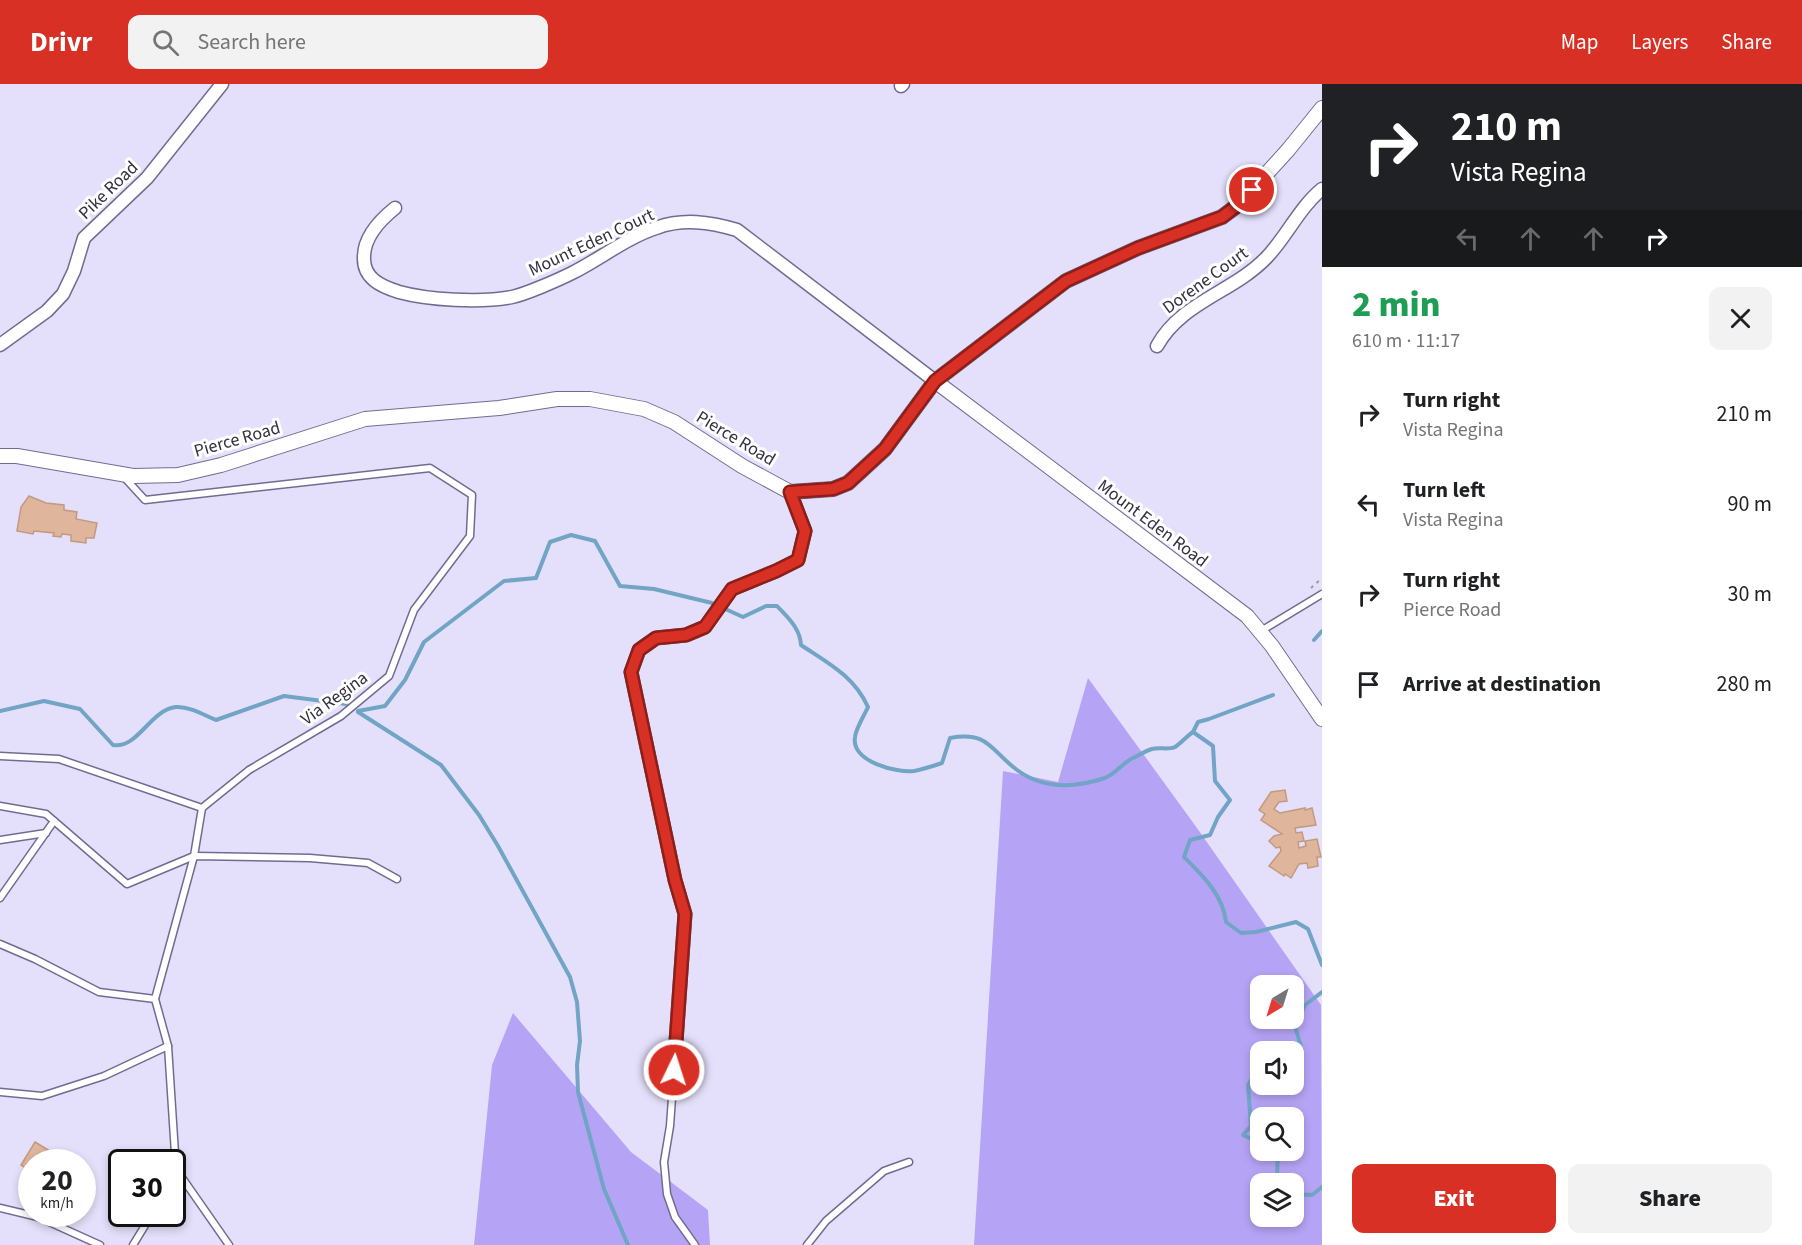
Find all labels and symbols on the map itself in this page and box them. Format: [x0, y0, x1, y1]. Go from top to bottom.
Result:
street label: Pike Road [73, 156, 144, 225]
pin [1226, 164, 1277, 215]
street label: Mount Eden Court [524, 202, 658, 283]
street label: Dorene Court [1157, 241, 1253, 320]
street label: Pierce Road [691, 405, 780, 472]
street label: Pierce Road [191, 415, 283, 464]
street label: Mount Eden Road [1092, 474, 1213, 573]
street label: Via Regina [296, 665, 373, 731]
north arrow [1250, 975, 1304, 1029]
position arrow [642, 1038, 706, 1102]
speed limit sign: 30 [108, 1149, 186, 1227]

